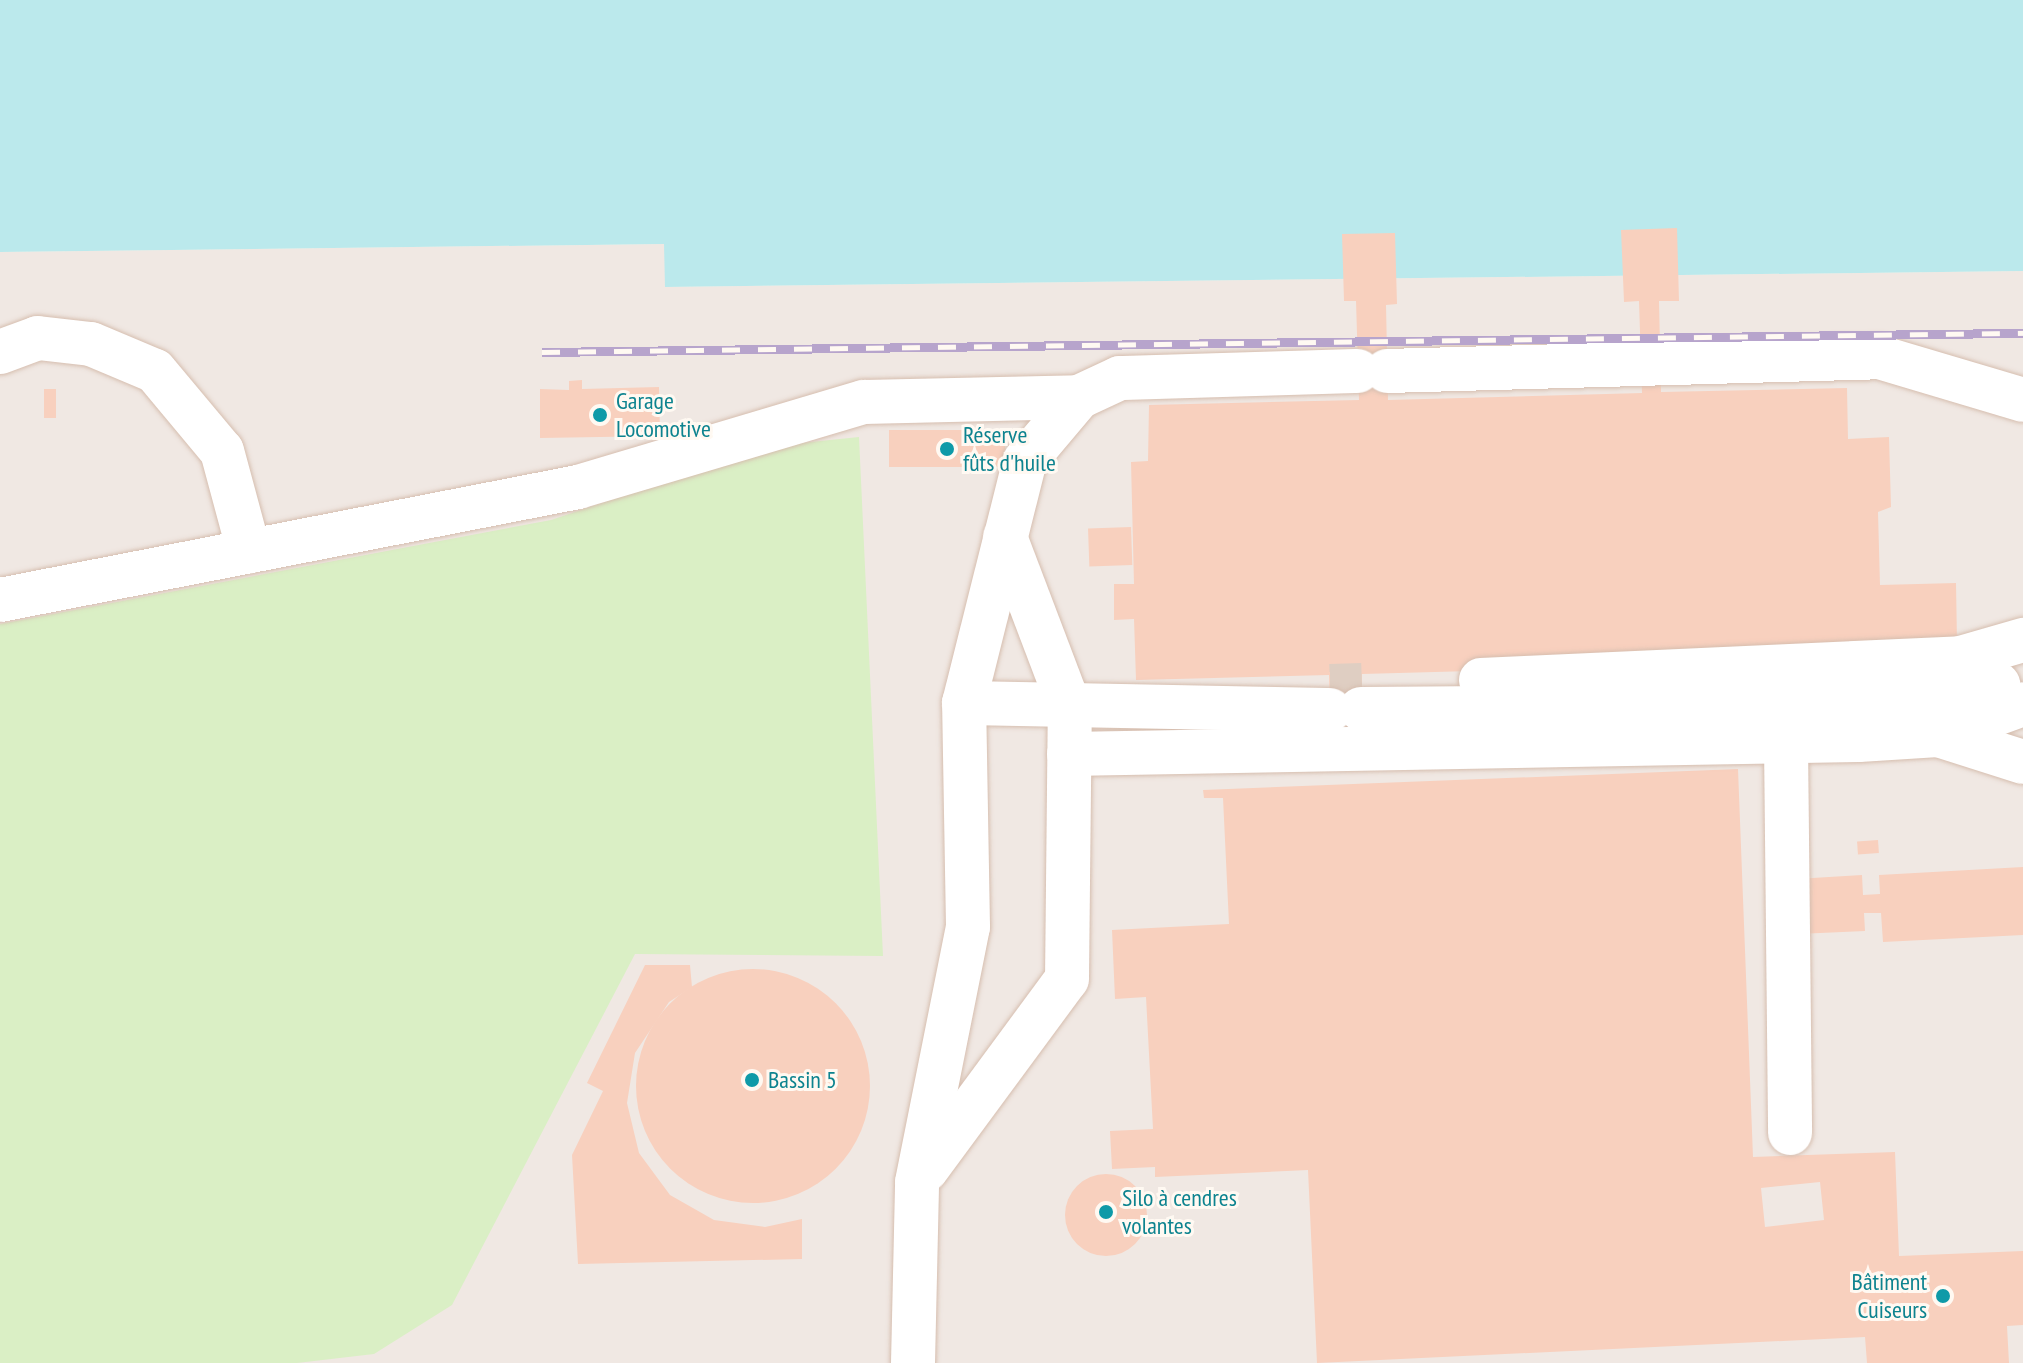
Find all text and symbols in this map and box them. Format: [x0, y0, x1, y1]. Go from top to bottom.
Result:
place label: Garage Locomotive [616, 387, 711, 443]
marker: Garage Locomotive [591, 406, 609, 424]
place label: Réserve fûts d'huile [963, 421, 1056, 477]
marker: Réserve fûts d'huile [938, 440, 956, 458]
place label: Bassin 5 [768, 1066, 837, 1094]
marker: Bassin 5 [743, 1071, 761, 1089]
place label: Silo à cendres volantes [1122, 1184, 1237, 1240]
marker: Silo à cendres volantes [1097, 1203, 1115, 1221]
place label: Bâtiment Cuiseurs [1852, 1268, 1927, 1324]
marker: Bâtiment Cuiseurs [1934, 1287, 1952, 1305]

